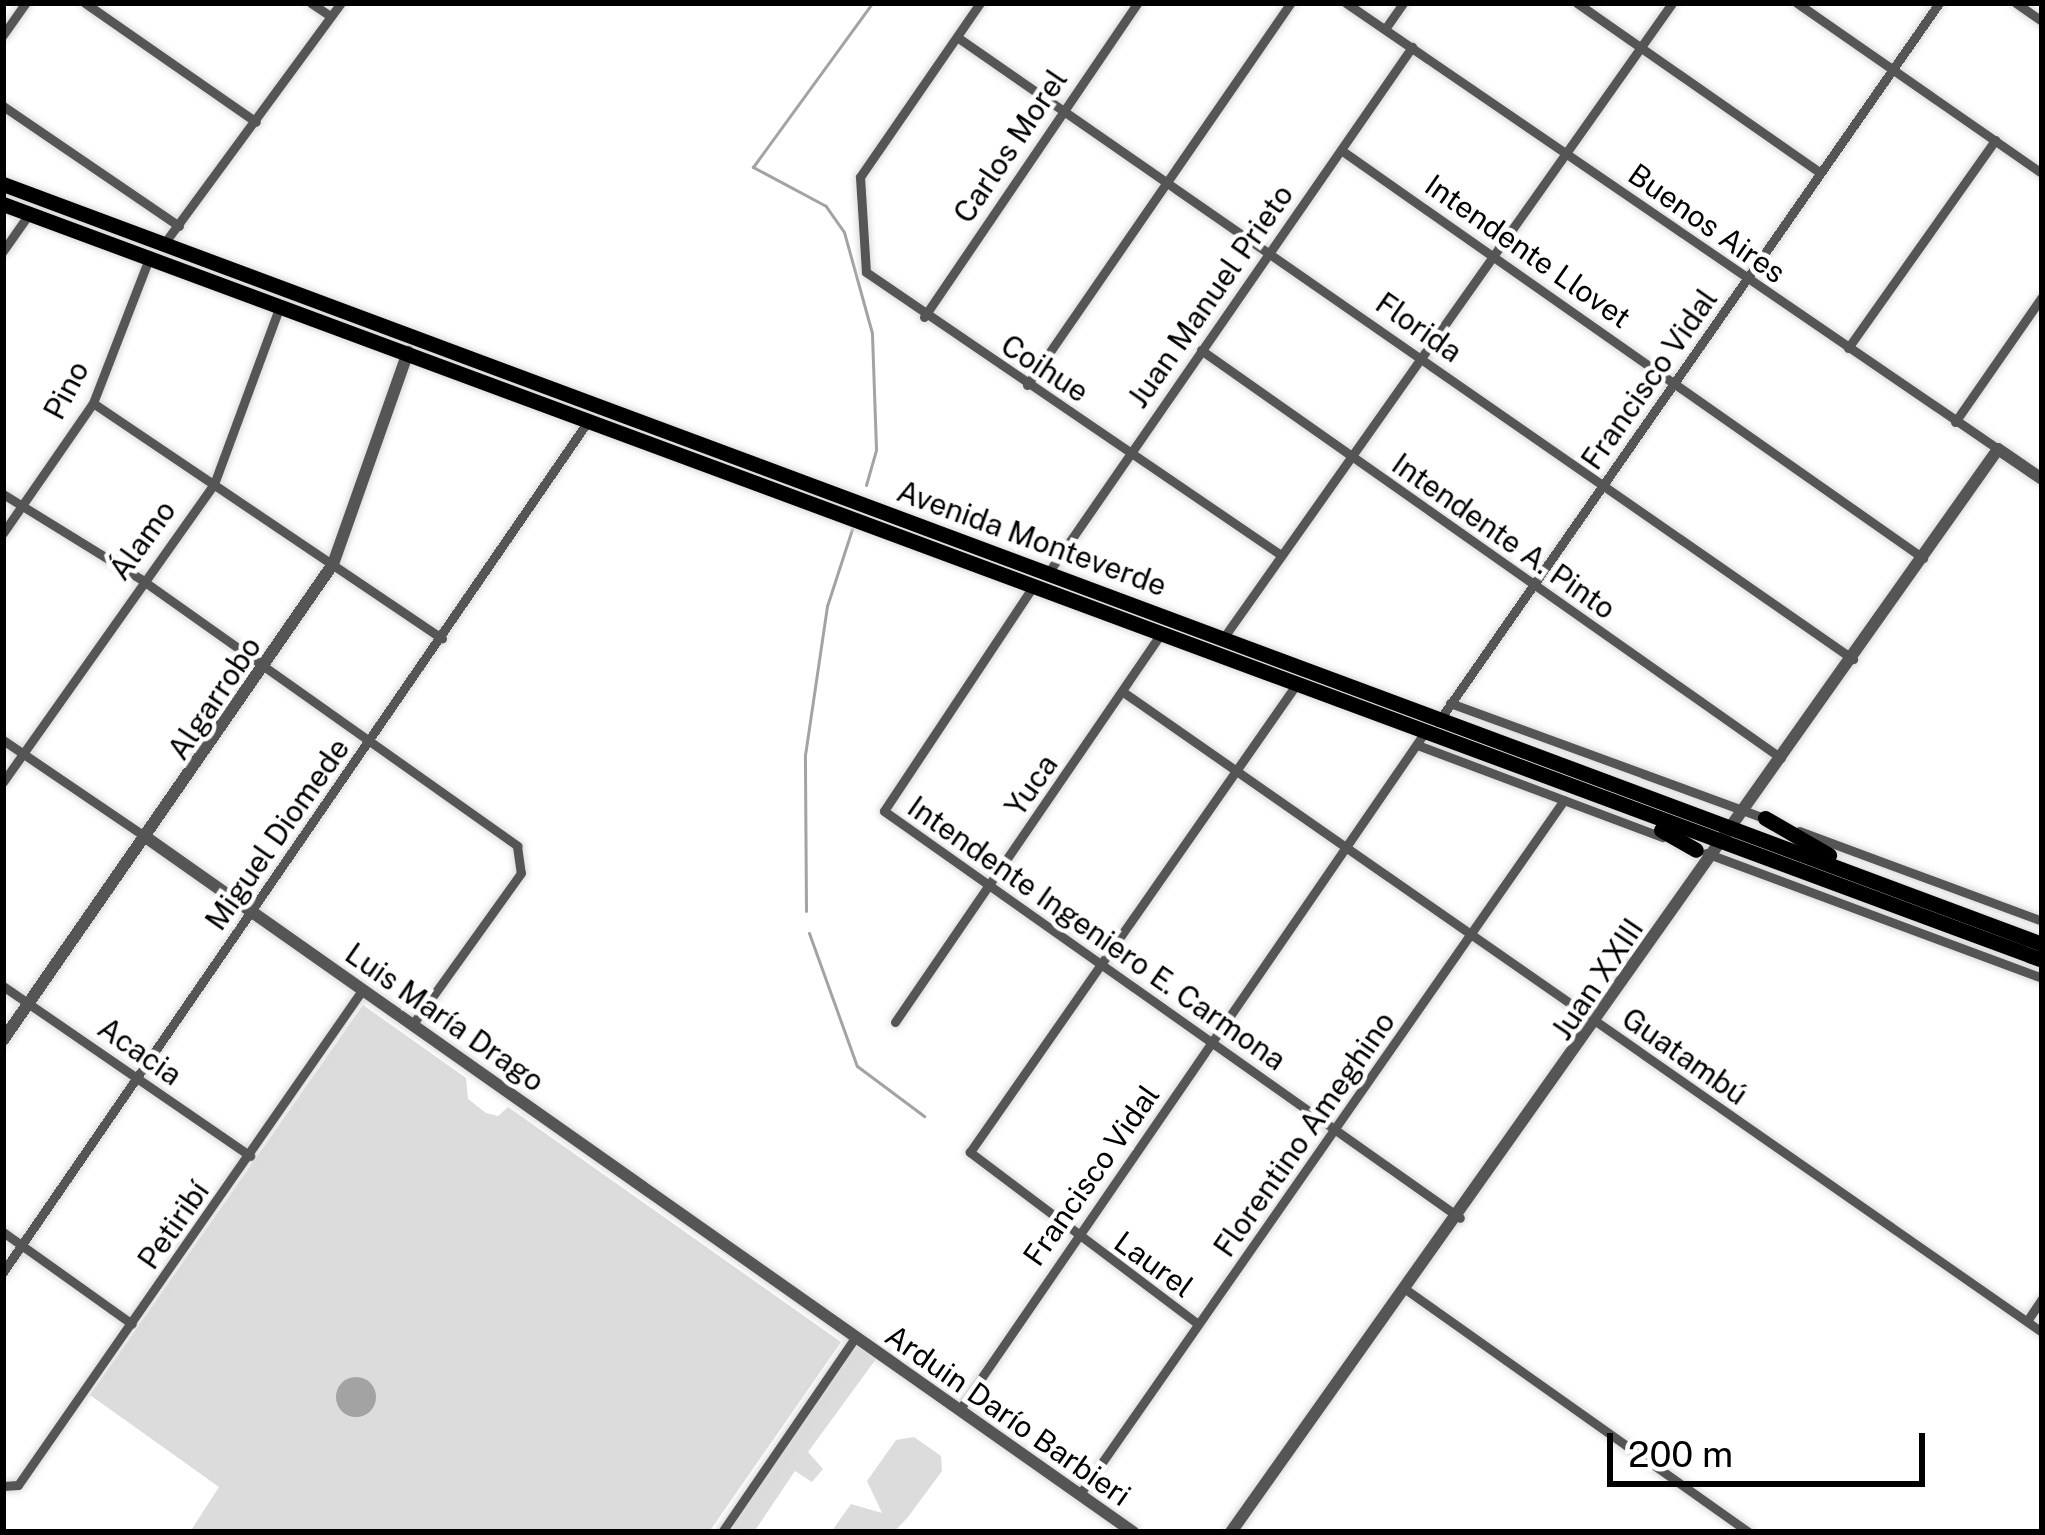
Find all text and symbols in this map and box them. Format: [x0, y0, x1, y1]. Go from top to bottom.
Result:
street label: Carlos Morel [945, 62, 1075, 230]
street label: Buenos Aires [1621, 156, 1793, 290]
street label: Intendente Llovet [1418, 167, 1638, 335]
street label: Juan Manuel Prieto [1119, 177, 1301, 415]
street label: Francisco Vidal [1573, 281, 1725, 477]
street label: Florida [1369, 285, 1469, 369]
street label: Coihue [995, 327, 1095, 409]
street label: Pino [36, 355, 96, 425]
street label: Intendente A. Pinto [1385, 445, 1623, 627]
street label: Avenida Monteverde [892, 473, 1172, 603]
street label: Álamo [101, 493, 183, 587]
street label: Algarrobo [160, 630, 268, 766]
street label: Miguel Diomede [197, 731, 357, 937]
street label: Yuca [997, 747, 1065, 823]
street label: Intendente Ingeniero E. Carmona [901, 788, 1293, 1078]
street label: Juan XXIII [1543, 912, 1651, 1046]
street label: Luis María Drago [339, 935, 551, 1099]
street label: Guatambú [1615, 1000, 1755, 1112]
street label: Florentino Ameghino [1206, 1004, 1402, 1264]
street label: Acacia [91, 1009, 189, 1093]
street label: Francisco Vidal [1015, 1077, 1167, 1273]
street label: Petiribí [130, 1174, 216, 1276]
street label: Laurel [1108, 1223, 1200, 1305]
street label: Arduin Darío Barbieri [878, 1317, 1138, 1513]
scale bar [1613, 1409, 1931, 1483]
text: 200 m [1628, 1433, 1733, 1475]

